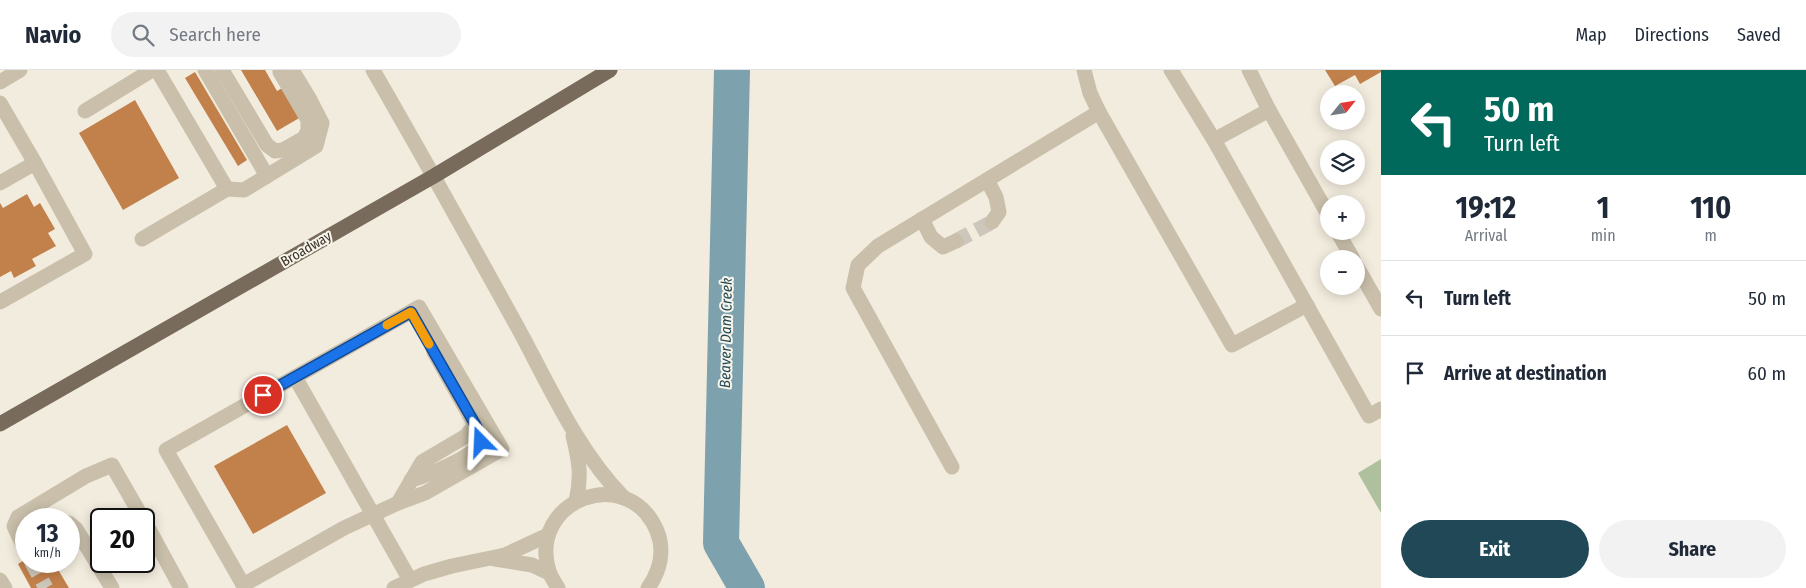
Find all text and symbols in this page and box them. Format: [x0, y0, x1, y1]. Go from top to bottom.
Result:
search box [111, 12, 461, 57]
text: Navio [25, 21, 81, 49]
icon: search [129, 21, 157, 49]
text: Search here [169, 23, 261, 46]
text: Map [1575, 24, 1607, 46]
text: Directions [1635, 24, 1709, 46]
text: Saved [1737, 24, 1781, 46]
north arrow [1320, 85, 1365, 130]
map controls [1320, 85, 1365, 295]
text: 50 m [1484, 88, 1554, 130]
icon: left [1401, 90, 1466, 155]
text: Turn left [1484, 130, 1560, 157]
button: layers [1320, 140, 1365, 185]
text: 19:12 [1456, 190, 1516, 226]
text: 1 [1597, 190, 1610, 226]
text: 110 [1690, 190, 1731, 226]
button: + [1320, 195, 1365, 240]
text: Arrival [1465, 226, 1507, 245]
text: min [1591, 226, 1616, 245]
text: m [1705, 226, 1717, 245]
street label: Broadway [278, 227, 335, 270]
button: − [1320, 250, 1365, 295]
water label: Beaver Dam Creek [716, 277, 736, 388]
icon: left [1401, 284, 1429, 312]
text: Turn left [1444, 287, 1511, 310]
text: 50 m [1748, 287, 1786, 310]
icon: arrive [1401, 359, 1429, 387]
text: Arrive at destination [1444, 362, 1607, 385]
text: 60 m [1748, 362, 1786, 385]
pin [242, 374, 284, 416]
icon: arrive [249, 381, 277, 409]
position arrow [454, 415, 506, 467]
speed limit sign: 20 [90, 508, 155, 573]
text: 13 [36, 519, 59, 549]
button: Exit [1401, 520, 1589, 578]
button: Share [1599, 520, 1786, 578]
text: km/h [34, 546, 61, 560]

